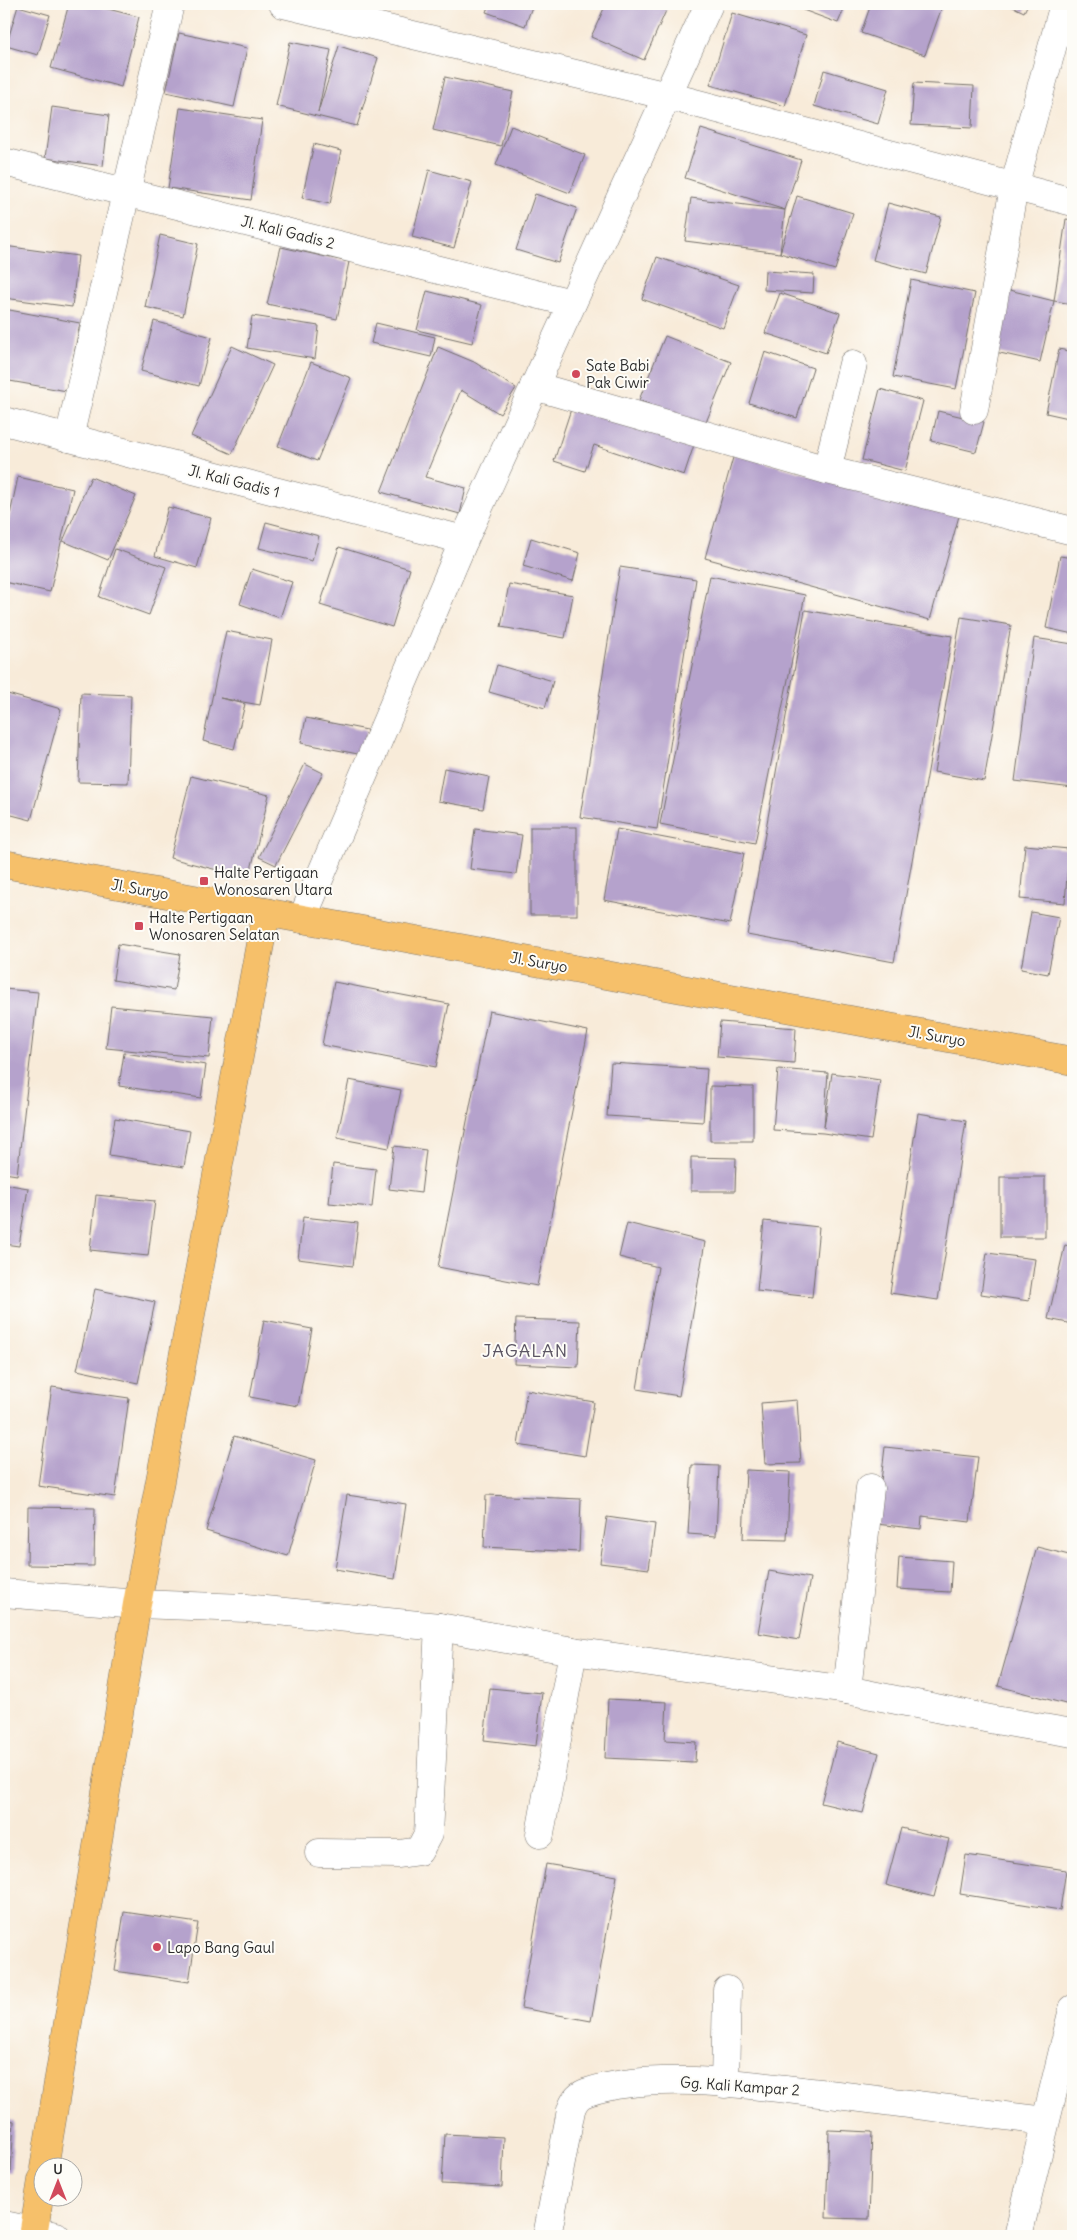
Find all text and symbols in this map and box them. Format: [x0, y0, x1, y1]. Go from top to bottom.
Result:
street label: Jl. Kali Gadis 2 [239, 211, 337, 253]
place label: Sate Babi Pak Ciwir [586, 356, 649, 392]
marker: Sate Babi Pak Ciwir [570, 368, 582, 380]
street label: Jl. Kali Gadis 1 [186, 460, 282, 502]
place label: Halte Pertigaan Wonosaren Utara [214, 863, 333, 899]
street label: Jl. Suryo [110, 875, 170, 903]
marker: Halte Pertigaan Wonosaren Utara [198, 875, 210, 887]
place label: Halte Pertigaan Wonosaren Selatan [149, 908, 280, 944]
marker: Halte Pertigaan Wonosaren Selatan [133, 920, 145, 932]
street label: Jl. Suryo [509, 948, 569, 976]
street label: Jl. Suryo [907, 1022, 967, 1050]
district label: JAGALAN [482, 1339, 568, 1362]
place label: Lapo Bang Gaul [167, 1938, 275, 1957]
marker: Lapo Bang Gaul [151, 1941, 163, 1953]
street label: Gg. Kali Kampar 2 [680, 2072, 800, 2100]
north arrow [32, 2158, 82, 2208]
text: U [53, 2160, 63, 2178]

